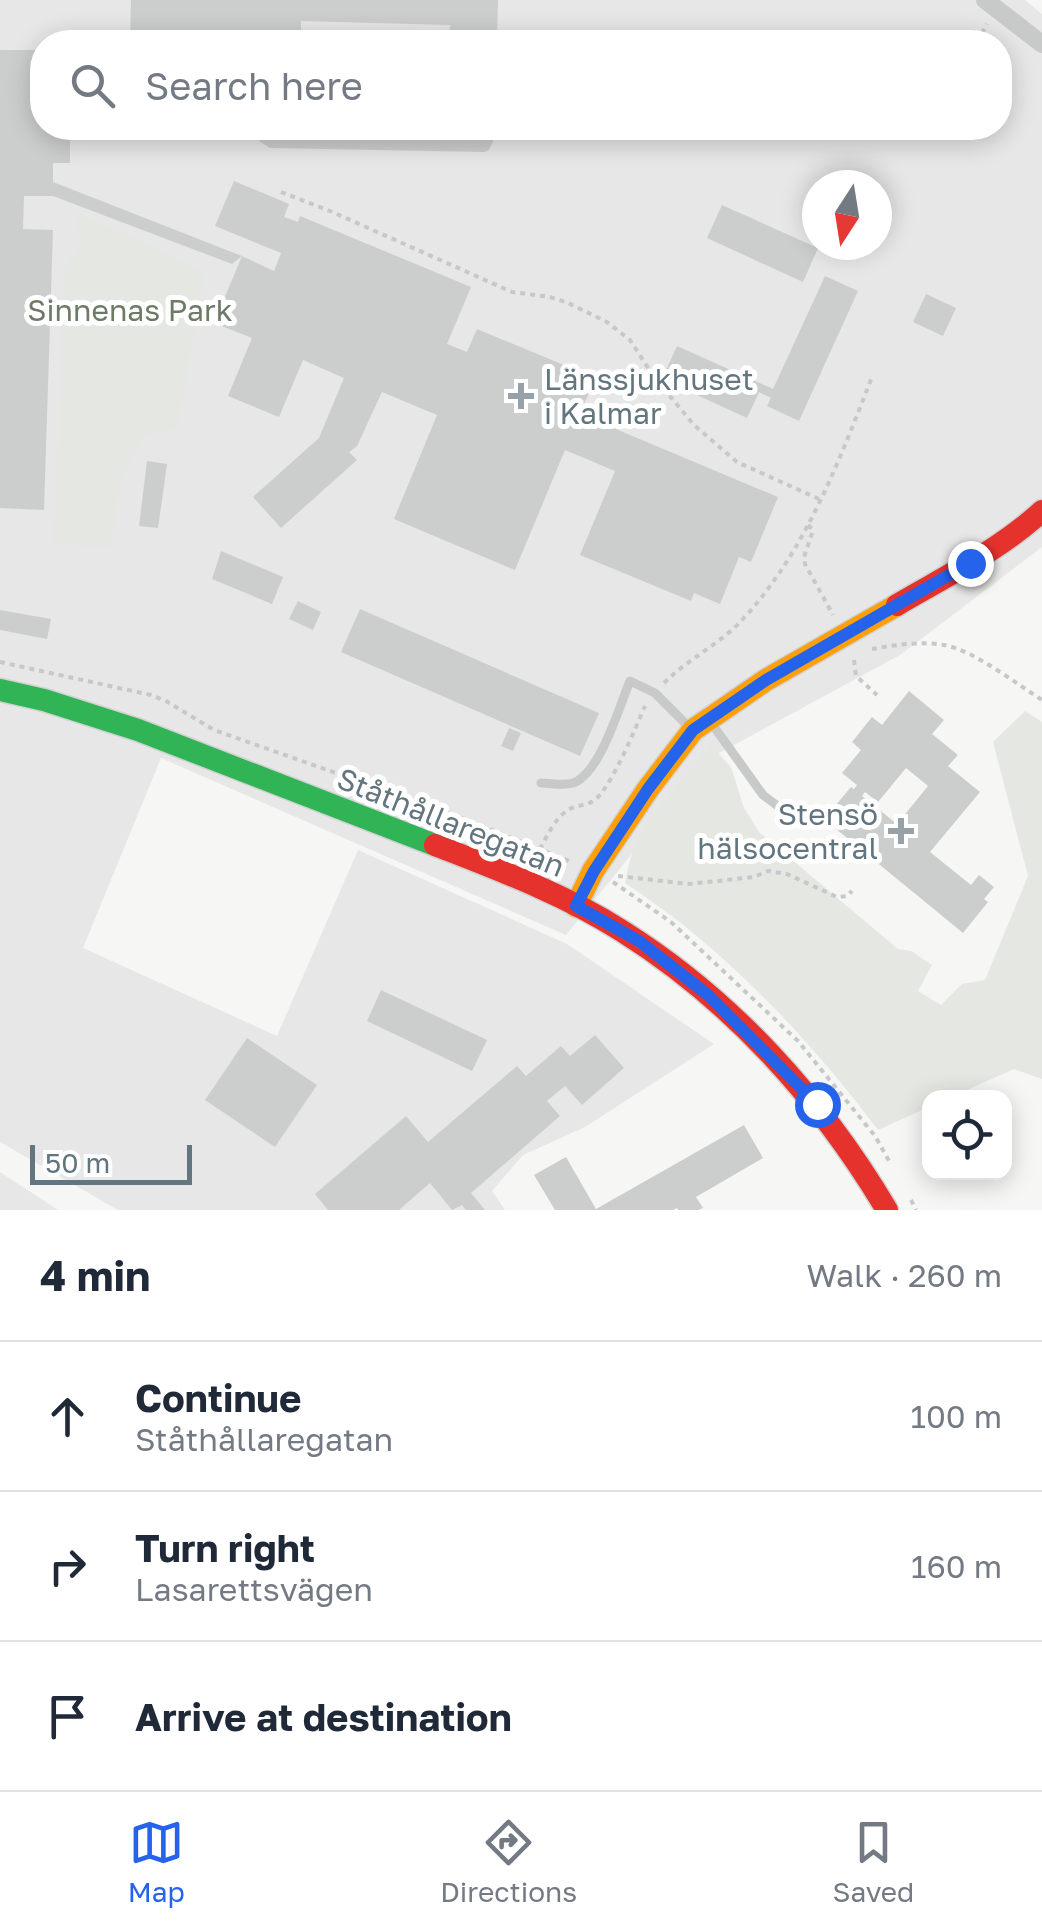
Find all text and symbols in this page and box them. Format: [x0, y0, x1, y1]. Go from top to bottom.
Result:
search box [30, 30, 1012, 140]
icon: search [65, 58, 120, 113]
text: Search here [145, 63, 363, 108]
north arrow [802, 170, 892, 260]
park label: Sinnenas Park [27, 292, 233, 328]
place label: Länssjukhuset i Kalmar [544, 361, 754, 431]
marker: Länssjukhuset i Kalmar [508, 383, 534, 409]
route end [948, 541, 994, 587]
street label: Ståthållaregatan [332, 760, 570, 884]
place label: Stensö hälsocentral [697, 796, 878, 866]
marker: Stensö hälsocentral [888, 818, 914, 844]
route start [795, 1082, 841, 1128]
map controls [922, 1090, 1012, 1180]
button: locate [922, 1090, 1012, 1180]
scale bar [30, 1140, 192, 1184]
text: 50 m [45, 1146, 110, 1179]
text: 4 min [40, 1250, 150, 1300]
text: Walk · 260 m [806, 1256, 1002, 1294]
text: Continue [135, 1375, 301, 1420]
icon: ahead [40, 1389, 95, 1444]
text: 100 m [910, 1397, 1002, 1435]
text: Ståthållaregatan [135, 1420, 393, 1458]
text: Turn right [135, 1525, 315, 1570]
icon: right [40, 1539, 95, 1594]
text: 160 m [911, 1547, 1002, 1585]
text: Lasarettsvägen [135, 1570, 373, 1608]
icon: arrive [40, 1689, 95, 1744]
text: Arrive at destination [135, 1694, 512, 1739]
tab: Map [128, 1815, 185, 1908]
tab: Directions [440, 1815, 577, 1908]
tab: Saved [832, 1815, 914, 1908]

